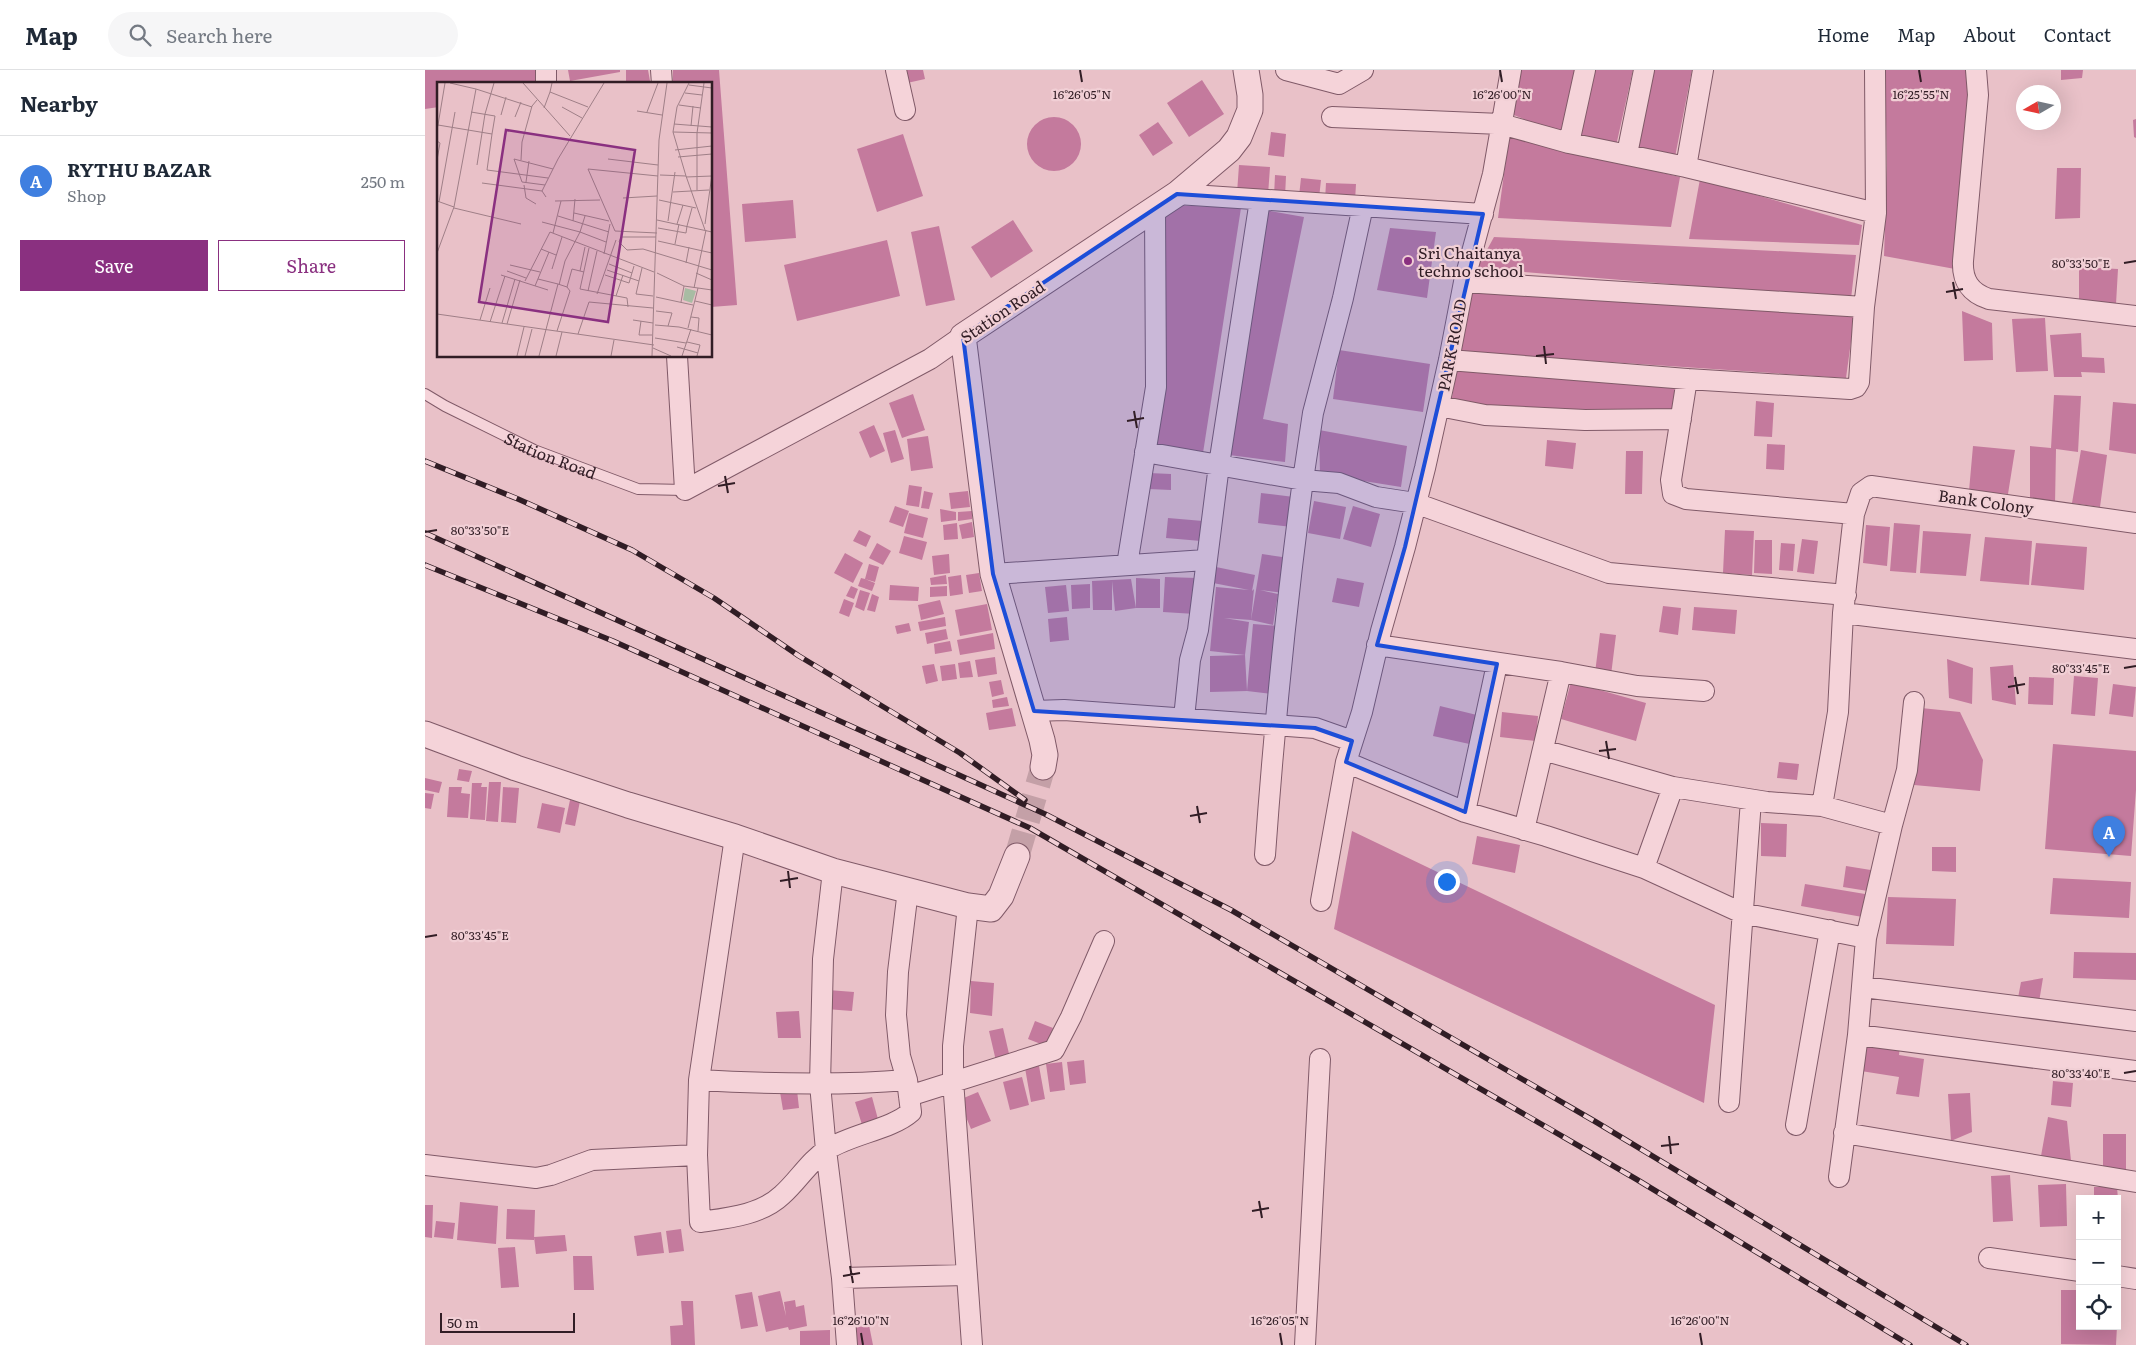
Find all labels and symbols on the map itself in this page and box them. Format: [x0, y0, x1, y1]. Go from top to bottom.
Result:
inset map [437, 82, 713, 358]
text: 16°26'05"N [1053, 85, 1111, 103]
text: 16°26'00"N [1472, 85, 1532, 103]
text: 16°25'55"N [1892, 85, 1950, 103]
north arrow [2016, 85, 2061, 130]
place label: Sri Chaitanya techno school [1418, 240, 1524, 282]
text: 80°33'50"E [2052, 254, 2110, 272]
marker: Sri Chaitanya techno school [1402, 255, 1414, 267]
street label: Station Road [955, 274, 1049, 348]
street label: PARK ROAD [1430, 297, 1472, 393]
street label: Station Road [501, 425, 600, 485]
street label: Bank Colony [1937, 482, 2036, 520]
text: 80°33'50"E [451, 521, 509, 539]
text: 80°33'45"E [2052, 659, 2110, 677]
pin: A [2093, 816, 2125, 857]
your location [1434, 869, 1460, 895]
text: 80°33'45"E [451, 926, 509, 944]
text: 80°33'40"E [2052, 1064, 2111, 1082]
scale bar [440, 1310, 575, 1333]
text: 16°26'10"N [832, 1311, 890, 1329]
text: 16°26'05"N [1251, 1311, 1309, 1329]
text: 16°26'00"N [1670, 1311, 1730, 1329]

